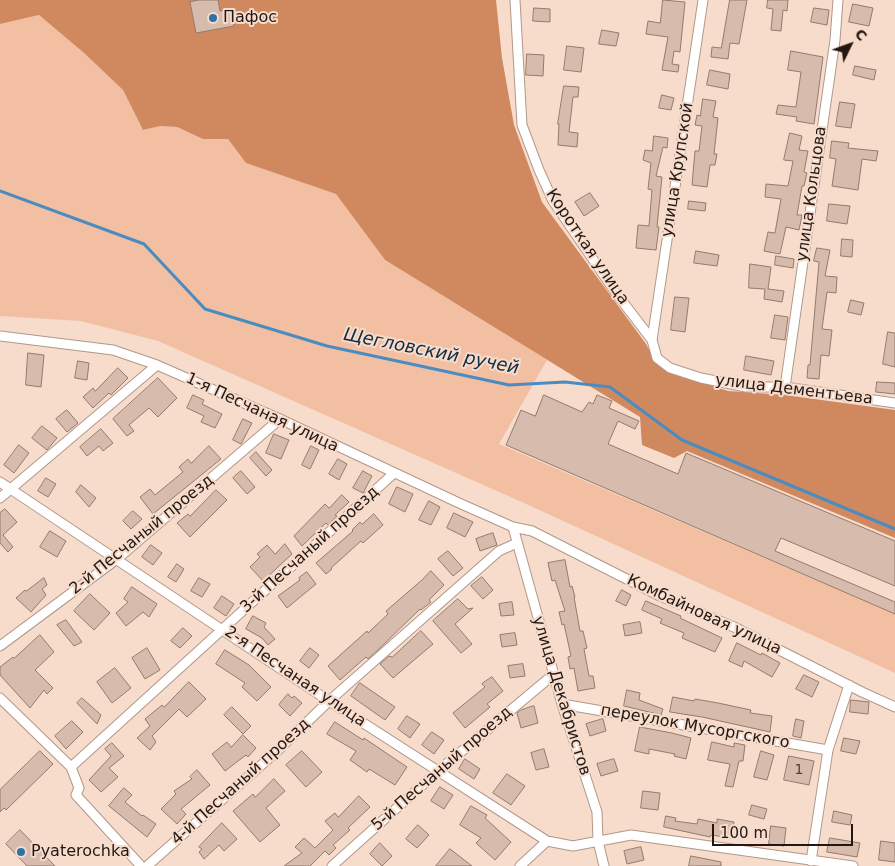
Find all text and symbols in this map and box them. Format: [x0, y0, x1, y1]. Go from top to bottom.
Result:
place label: Пафос [223, 8, 277, 28]
marker: Пафос [207, 12, 219, 24]
north arrow [825, 20, 875, 70]
text: С [852, 26, 871, 44]
street label: улица Крупской [658, 101, 698, 239]
street label: улица Кольцова [793, 125, 831, 263]
street label: Короткая улица [541, 186, 633, 308]
water label: Щегловский ручей [341, 324, 521, 380]
street label: 1-я Песчаная улица [183, 369, 341, 457]
street label: улица Дементьева [714, 371, 874, 409]
street label: 2-й Песчаный проезд [66, 471, 218, 599]
street label: 3-й Песчаный проезд [237, 483, 383, 617]
street label: Комбайновая улица [624, 571, 784, 659]
street label: улица Декабристов [528, 614, 594, 778]
street label: 2-я Песчаная улица [221, 623, 369, 731]
street label: переулок Мусоргского [599, 701, 791, 753]
street label: 5-й Песчаный проезд [368, 703, 516, 835]
street label: 4-й Песчаный проезд [168, 715, 314, 849]
house number: 1 [795, 762, 803, 778]
scale bar [715, 814, 856, 846]
text: 100 m [720, 824, 768, 842]
place label: Pyaterochka [31, 842, 130, 862]
marker: Pyaterochka [15, 846, 27, 858]

